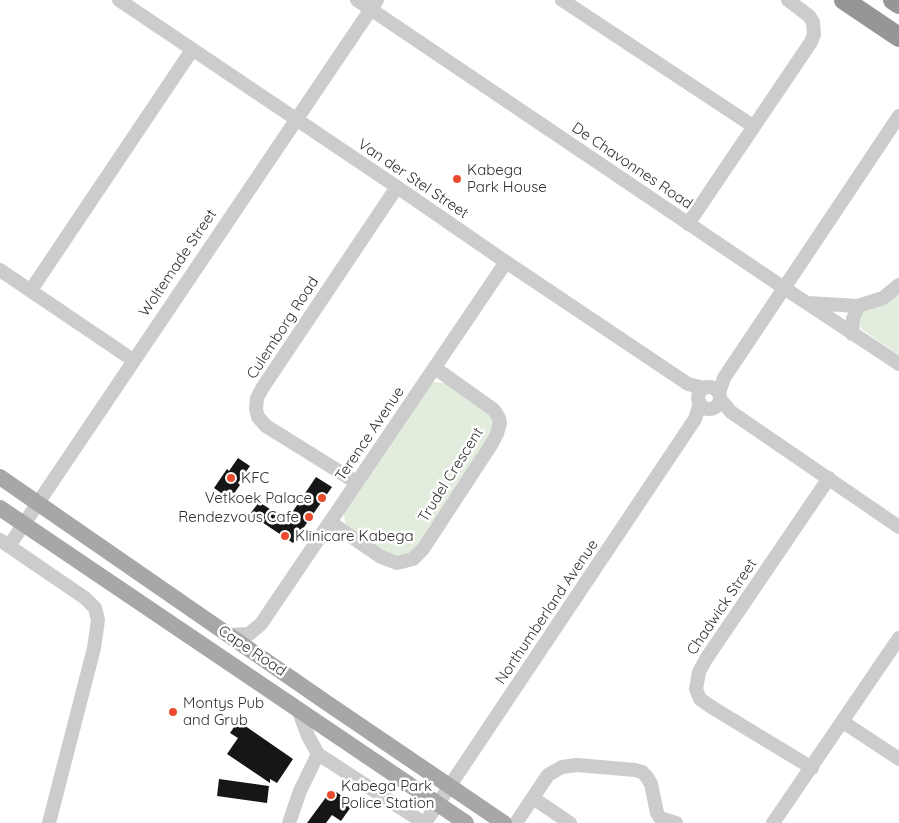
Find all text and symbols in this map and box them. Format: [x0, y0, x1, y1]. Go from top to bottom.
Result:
street label: De Chavonnes Road [568, 119, 696, 213]
street label: Van der Stel Street [354, 135, 472, 223]
place label: Kabega Park House [467, 161, 547, 196]
marker: Kabega Park House [451, 173, 463, 185]
street label: Woltemade Street [135, 206, 221, 320]
street label: Culemborg Road [243, 274, 323, 382]
street label: Terence Avenue [332, 383, 408, 485]
street label: Trudel Crescent [415, 424, 487, 526]
place label: KFC [241, 469, 269, 487]
marker: KFC [225, 472, 237, 484]
place label: Vetkoek Palace [205, 489, 312, 507]
marker: Vetkoek Palace [316, 492, 328, 504]
place label: Rendezvous Cafe [178, 508, 299, 526]
marker: Rendezvous Cafe [303, 511, 315, 523]
place label: Klinicare Kabega [295, 527, 414, 545]
marker: Klinicare Kabega [279, 530, 291, 542]
street label: Northumberland Avenue [492, 536, 602, 688]
street label: Chadwick Street [683, 556, 761, 658]
street label: Cape Road [215, 622, 289, 680]
place label: Montys Pub and Grub [183, 694, 264, 729]
marker: Montys Pub and Grub [167, 706, 179, 718]
place label: Kabega Park Police Station [341, 777, 434, 812]
marker: Kabega Park Police Station [325, 789, 337, 801]

